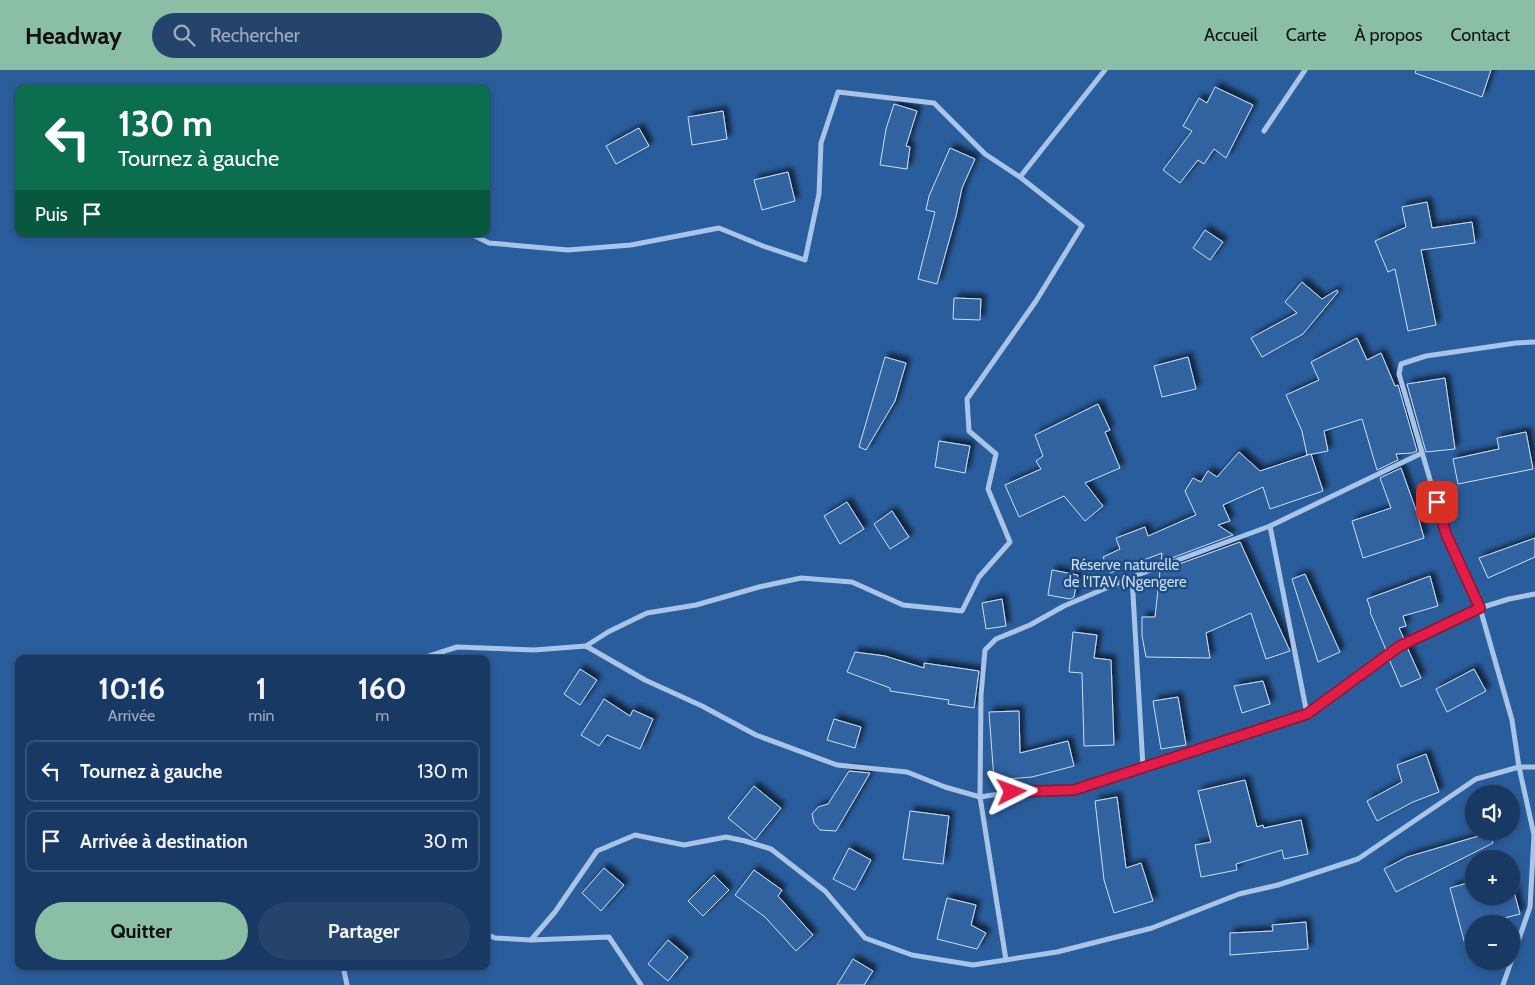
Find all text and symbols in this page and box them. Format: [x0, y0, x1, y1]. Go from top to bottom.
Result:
search box [152, 13, 502, 58]
text: Headway [25, 21, 122, 50]
icon: search [170, 21, 198, 49]
text: Rechercher [210, 24, 300, 47]
text: Accueil [1204, 24, 1258, 46]
text: Carte [1286, 24, 1326, 46]
text: À propos [1354, 24, 1422, 46]
text: Contact [1450, 24, 1510, 46]
text: 130 m [118, 102, 213, 145]
icon: left [35, 105, 100, 170]
text: Tournez à gauche [118, 145, 279, 172]
icon: arrive [78, 200, 106, 228]
text: Puis [35, 203, 68, 226]
pin [1416, 481, 1458, 523]
icon: arrive [1423, 488, 1451, 516]
park label: Réserve naturelle de l'ITAV (Ngengere [1063, 556, 1187, 591]
text: 10:16 [98, 670, 165, 707]
text: 1 [256, 670, 267, 707]
text: 160 [358, 670, 407, 707]
text: Arrivée [108, 706, 155, 725]
text: min [248, 706, 275, 725]
text: m [375, 706, 389, 725]
icon: left [37, 757, 65, 785]
text: Tournez à gauche [80, 760, 222, 783]
text: 130 m [417, 760, 468, 783]
position arrow [985, 765, 1037, 817]
map controls [1465, 785, 1520, 970]
button: sound [1465, 785, 1520, 840]
icon: arrive [37, 827, 65, 855]
text: Arrivée à destination [80, 830, 248, 853]
text: 30 m [424, 830, 468, 853]
button: + [1465, 850, 1520, 905]
button: Quitter [35, 902, 248, 960]
button: Partager [258, 902, 470, 960]
button: − [1465, 915, 1520, 970]

